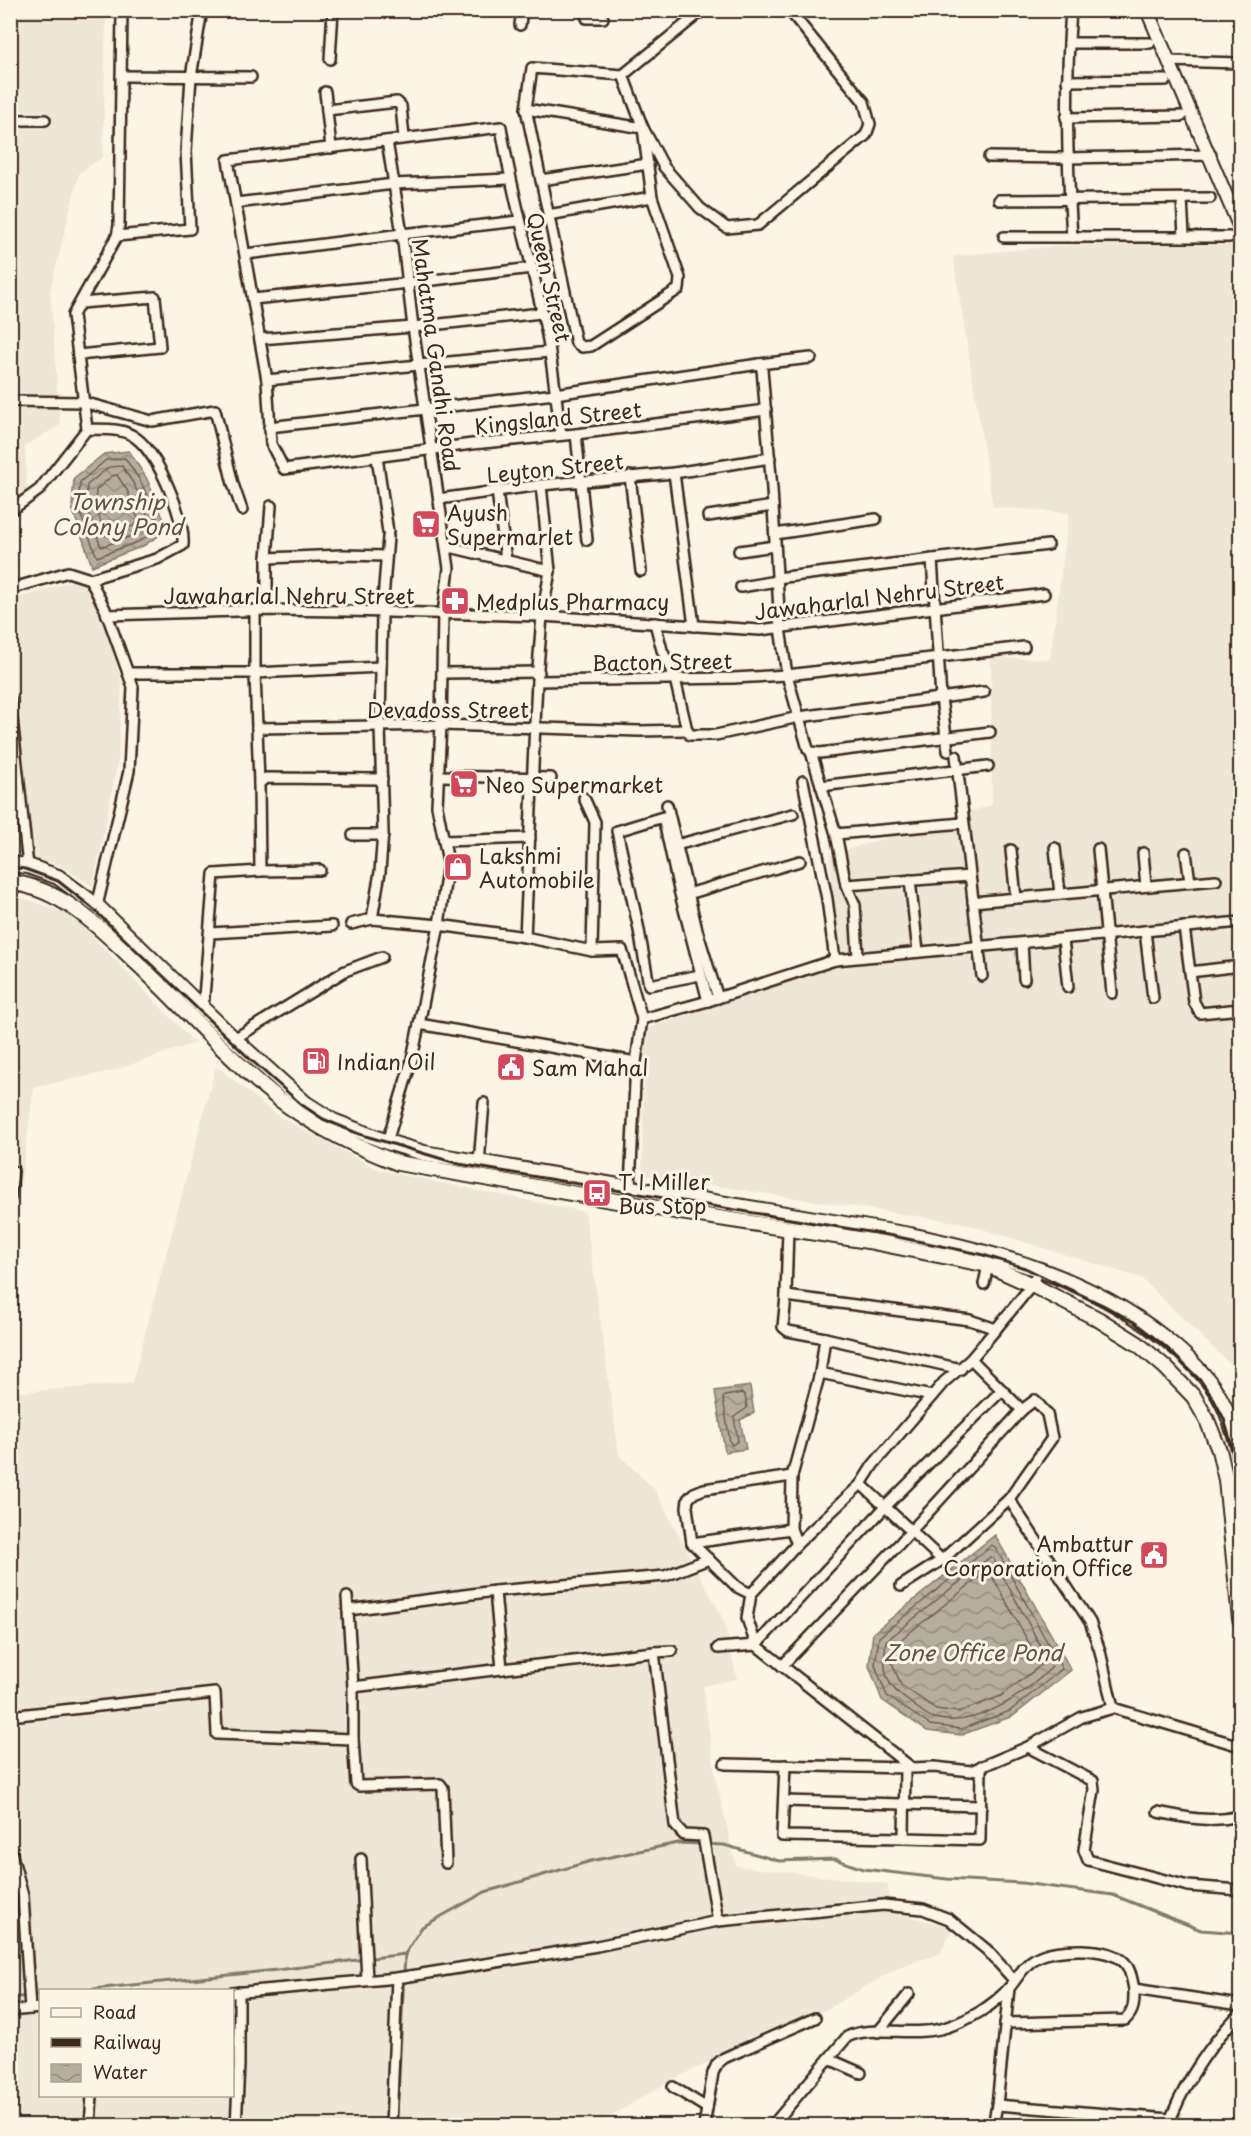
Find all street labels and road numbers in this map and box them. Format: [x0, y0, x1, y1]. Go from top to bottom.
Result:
street label: Queen Street [519, 209, 581, 345]
street label: Mahatma Gandhi Road [405, 236, 469, 474]
street label: Kingsland Street [473, 392, 643, 442]
street label: Leyton Street [485, 444, 625, 490]
street label: Jawaharlal Nehru Street [753, 565, 1005, 627]
street label: Jawaharlal Nehru Street [164, 579, 414, 611]
street label: Bacton Street [592, 644, 732, 678]
street label: Devadoss Street [367, 693, 529, 725]

